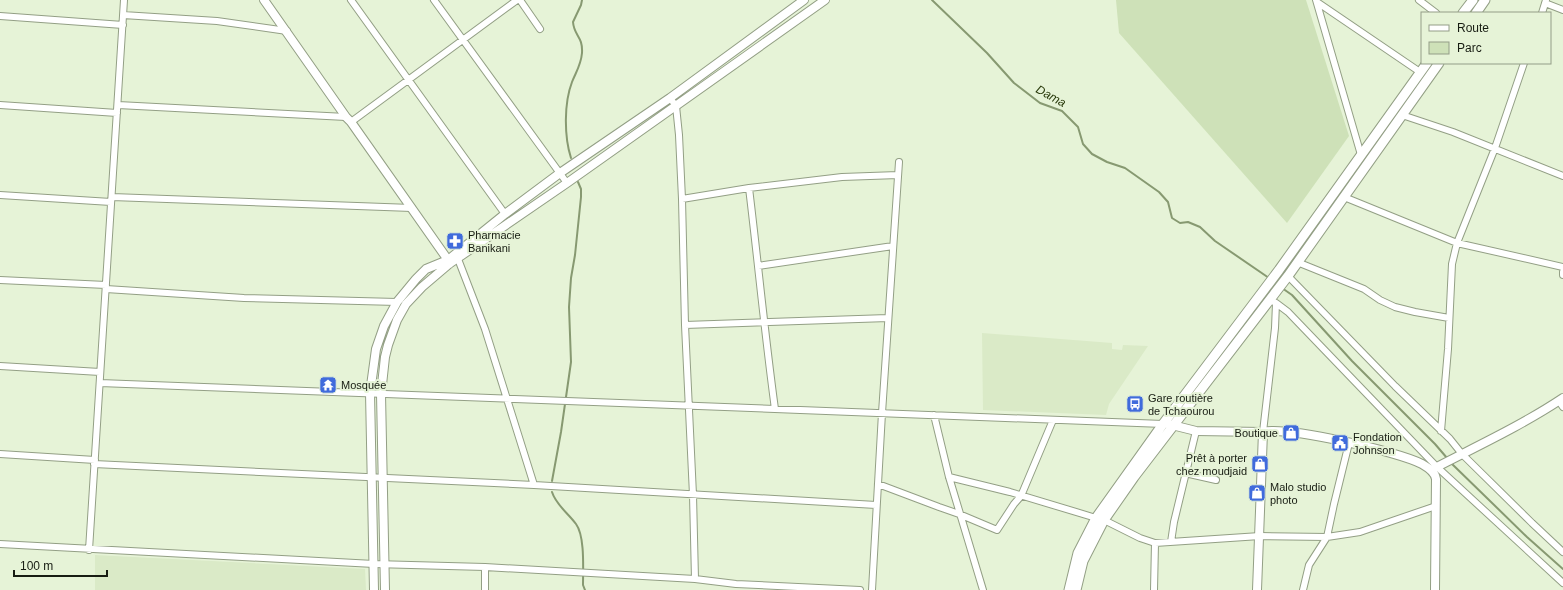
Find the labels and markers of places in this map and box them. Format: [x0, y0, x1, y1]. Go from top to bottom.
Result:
place label: Pharmacie Banikani [468, 229, 521, 254]
pharmacy icon: Pharmacie Banikani [445, 231, 465, 251]
temple icon: Mosquée [318, 375, 338, 395]
place label: Mosquée [341, 379, 386, 391]
place label: Gare routière de Tchaourou [1148, 392, 1214, 417]
bus stop icon: Gare routière de Tchaourou [1125, 394, 1145, 414]
shop icon: Boutique [1281, 423, 1301, 443]
place label: Boutique [1235, 427, 1278, 439]
place label: Fondation Johnson [1353, 431, 1402, 456]
public building icon: Fondation Johnson [1330, 433, 1350, 453]
place label: Prêt à porter chez moudjaid [1176, 452, 1247, 477]
shop icon: Prêt à porter chez moudjaid [1250, 454, 1270, 474]
place label: Malo studio photo [1270, 481, 1326, 506]
shop icon: Malo studio photo [1247, 483, 1267, 503]

